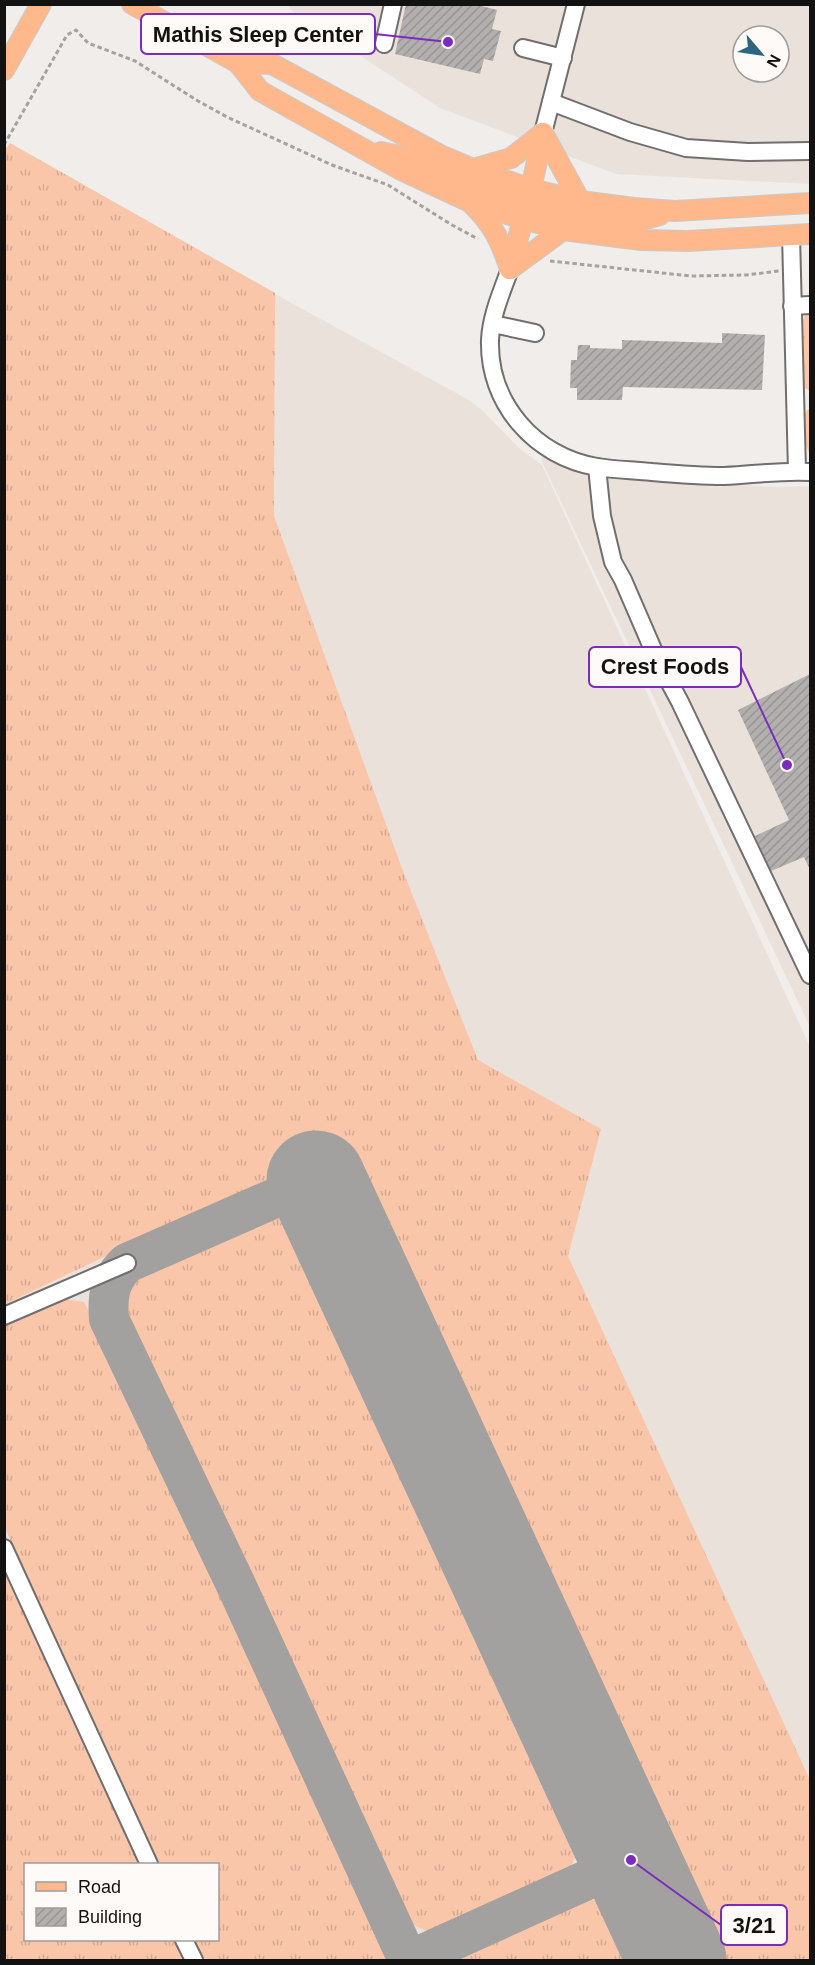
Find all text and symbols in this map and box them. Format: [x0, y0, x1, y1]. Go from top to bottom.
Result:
callout: Mathis Sleep Center [141, 14, 375, 54]
text: Mathis Sleep Center [153, 22, 364, 47]
north arrow [731, 24, 791, 84]
text: N [763, 52, 784, 70]
callout: Crest Foods [589, 647, 741, 687]
text: Crest Foods [601, 654, 729, 679]
legend [24, 1863, 219, 1941]
text: Road [78, 1877, 121, 1897]
callout: 3/21 [721, 1905, 787, 1945]
text: Building [78, 1907, 142, 1927]
text: 3/21 [733, 1913, 775, 1938]

